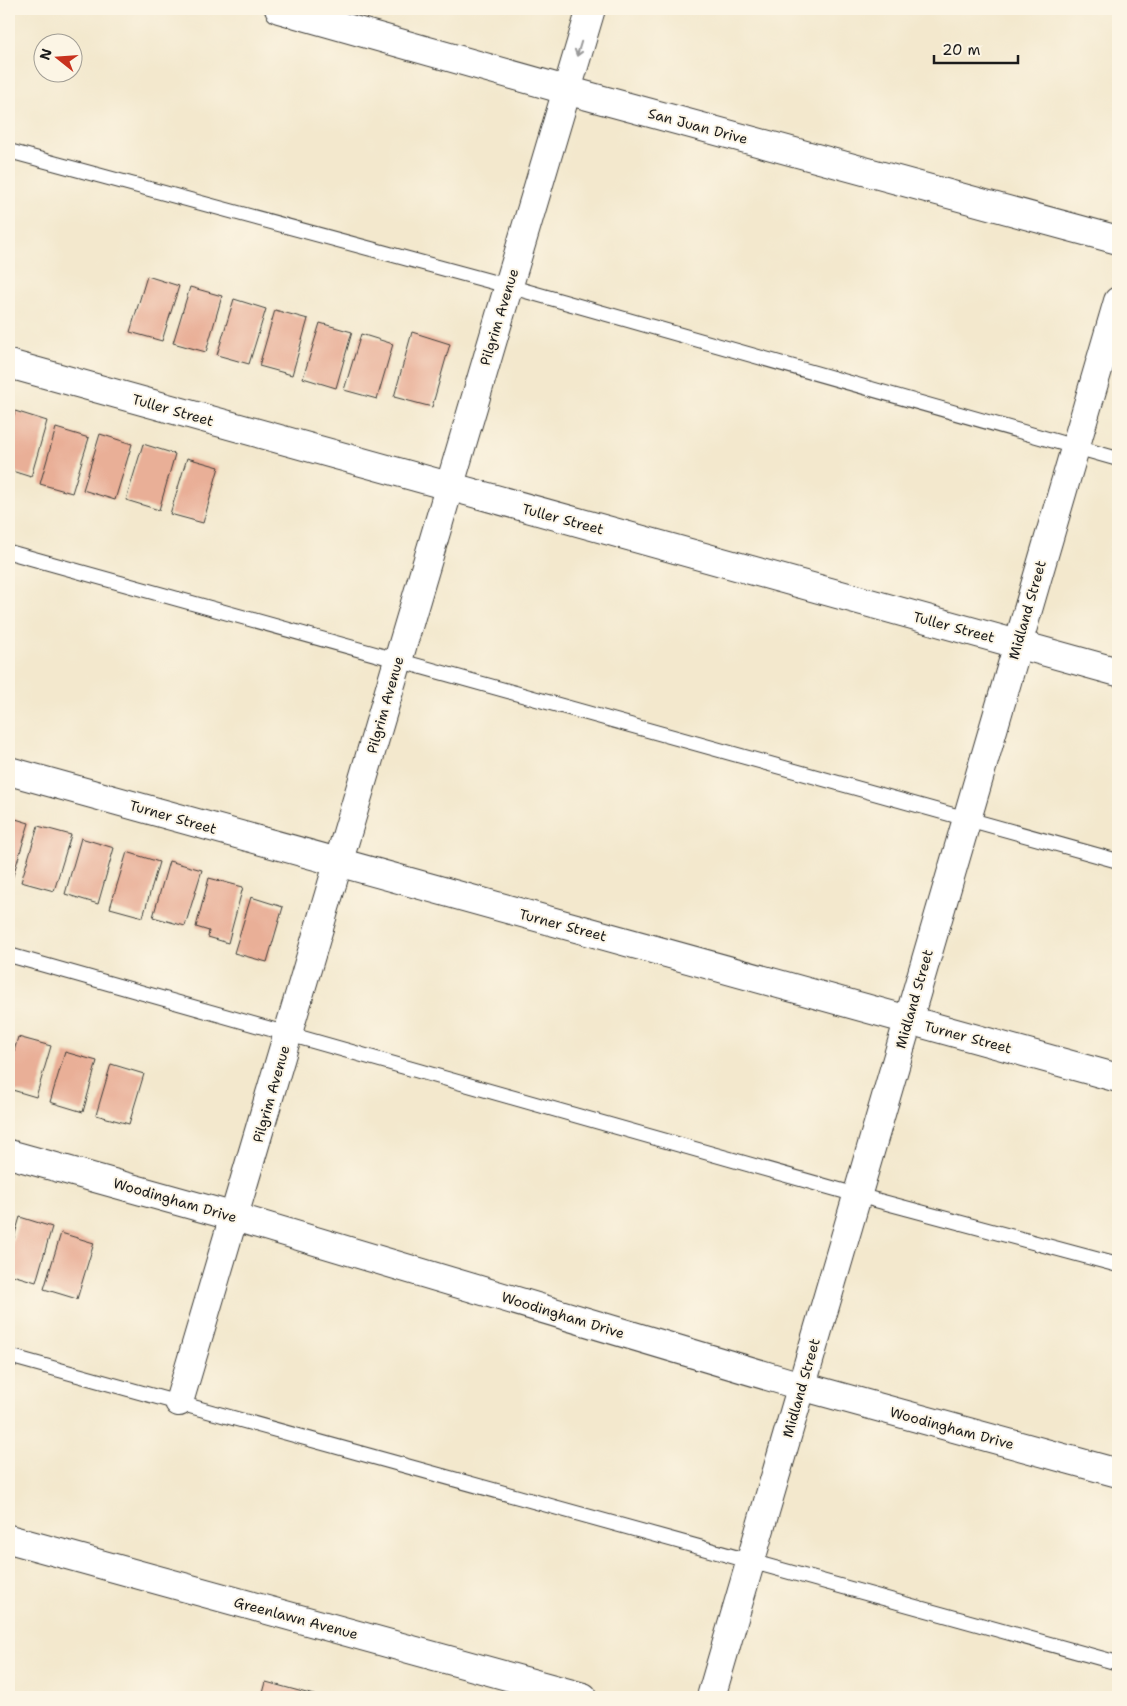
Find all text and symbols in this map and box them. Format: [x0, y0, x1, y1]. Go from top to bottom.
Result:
north arrow [32, 32, 82, 82]
scale bar [934, 32, 1018, 64]
text: 20 m [942, 40, 981, 60]
one-way arrow [573, 41, 583, 57]
text: N [35, 46, 56, 62]
street label: San Juan Drive [646, 104, 750, 148]
street label: Pilgrim Avenue [476, 266, 522, 368]
street label: Tuller Street [130, 390, 216, 430]
street label: Tuller Street [520, 499, 606, 539]
street label: Midland Street [1004, 558, 1050, 662]
street label: Tuller Street [911, 607, 997, 647]
street label: Pilgrim Avenue [363, 654, 407, 756]
street label: Turner Street [127, 796, 219, 838]
street label: Turner Street [517, 905, 609, 945]
street label: Midland Street [891, 947, 937, 1051]
street label: Turner Street [922, 1017, 1014, 1057]
street label: Pilgrim Avenue [249, 1043, 293, 1145]
street label: Woodingham Drive [111, 1174, 239, 1226]
street label: Woodingham Drive [499, 1288, 627, 1342]
street label: Midland Street [778, 1336, 824, 1440]
street label: Woodingham Drive [888, 1403, 1016, 1453]
street label: Greenlawn Avenue [232, 1593, 360, 1643]

